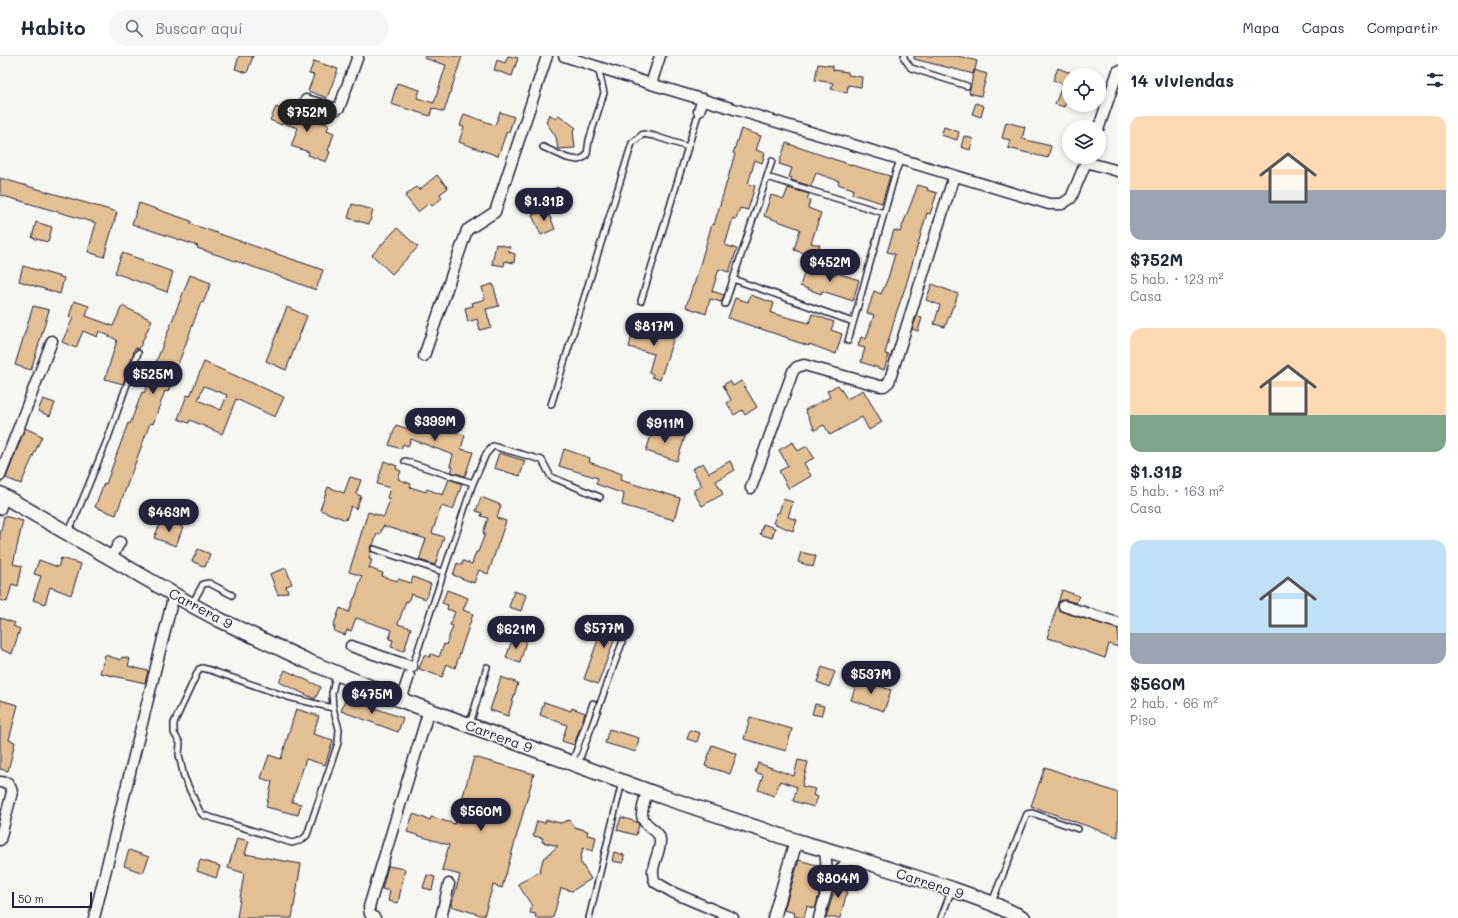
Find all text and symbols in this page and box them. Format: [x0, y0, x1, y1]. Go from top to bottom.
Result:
search box [109, 10, 389, 46]
text: Habito [20, 15, 85, 40]
icon: search [123, 17, 145, 39]
text: Buscar aquí [155, 18, 243, 38]
text: Mapa [1243, 18, 1280, 37]
text: Capas [1302, 18, 1345, 37]
text: Compartir [1367, 18, 1438, 37]
map controls [1062, 68, 1106, 164]
button: locate [1062, 68, 1106, 112]
text: 14 viviendas [1130, 69, 1234, 91]
icon: filters [1424, 69, 1446, 91]
pin: $752M [279, 99, 335, 133]
text: $752M [287, 103, 327, 120]
button: layers [1062, 120, 1106, 164]
icon: home [1252, 142, 1324, 214]
pin: $1.31B [511, 188, 577, 222]
text: $1.31B [524, 192, 564, 209]
text: $752M [1130, 248, 1183, 270]
pin: $452M [802, 249, 858, 283]
text: $452M [809, 253, 851, 270]
text: 5 hab. · 123 m² [1130, 270, 1223, 287]
text: Casa [1130, 287, 1162, 304]
pin: $817M [626, 313, 682, 347]
text: $817M [634, 317, 674, 334]
icon: home [1252, 354, 1324, 426]
pin: $525M [125, 361, 181, 395]
text: $525M [132, 365, 174, 382]
pin: $399M [407, 408, 463, 442]
pin: $911M [637, 410, 693, 444]
text: $399M [414, 412, 456, 429]
text: $911M [646, 414, 684, 431]
text: $1.31B [1130, 460, 1182, 482]
text: 5 hab. · 163 m² [1130, 482, 1224, 499]
pin: $463M [141, 499, 197, 533]
text: Casa [1130, 499, 1162, 516]
text: $463M [148, 503, 190, 520]
icon: home [1252, 566, 1324, 638]
street label: Carrera 9 [166, 583, 236, 633]
pin: $577M [576, 615, 632, 649]
pin: $621M [488, 616, 544, 650]
text: $577M [584, 619, 624, 636]
text: $621M [496, 620, 536, 637]
pin: $537M [843, 661, 899, 695]
text: $537M [850, 665, 892, 682]
text: $560M [1130, 672, 1185, 694]
pin: $475M [344, 681, 400, 715]
text: $475M [351, 685, 393, 702]
text: 2 hab. · 66 m² [1130, 694, 1218, 711]
text: Piso [1130, 711, 1156, 728]
street label: Carrera 9 [463, 715, 535, 757]
pin: $560M [453, 798, 509, 832]
text: $560M [460, 802, 502, 819]
street label: Carrera 9 [894, 863, 966, 903]
pin: $804M [810, 865, 866, 899]
text: $804M [816, 869, 860, 886]
scale bar [12, 890, 92, 909]
text: 50 m [18, 891, 44, 906]

